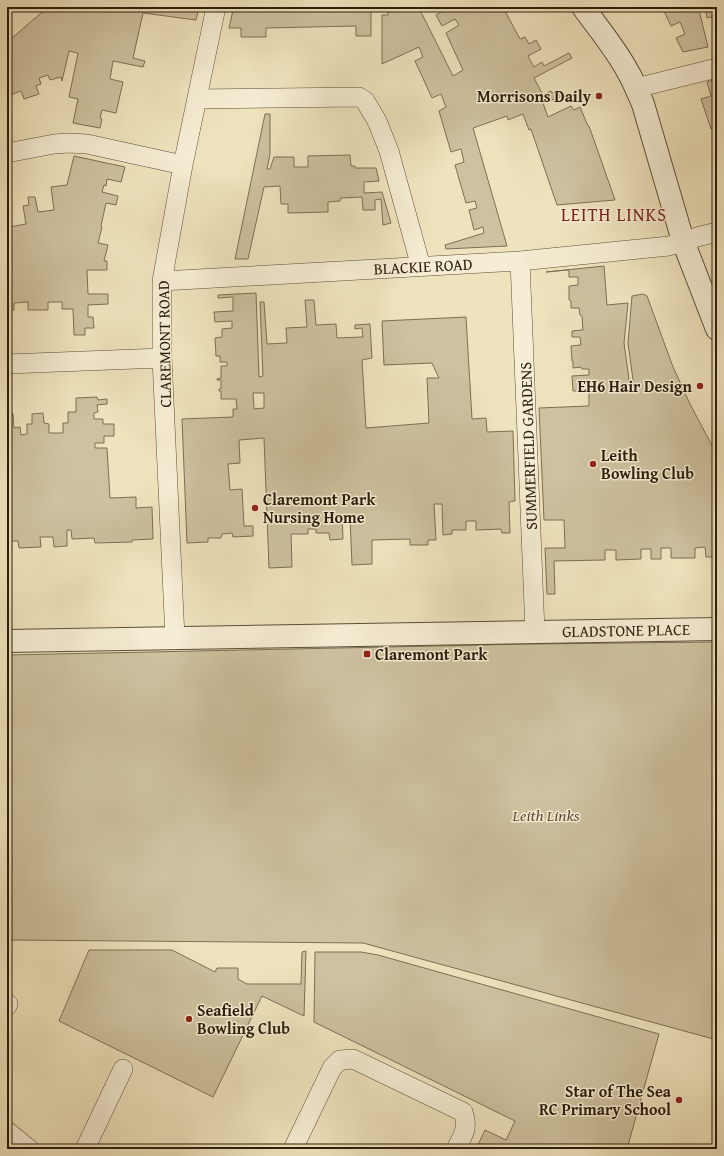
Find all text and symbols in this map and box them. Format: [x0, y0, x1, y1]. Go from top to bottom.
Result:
place label: Morrisons Daily [477, 84, 592, 108]
marker: Morrisons Daily [594, 91, 604, 101]
district label: LEITH LINKS [561, 201, 667, 228]
street label: BLACKIE ROAD [373, 251, 473, 281]
street label: CLAREMONT ROAD [151, 280, 177, 408]
street label: SUMMERFIELD GARDENS [513, 361, 543, 530]
place label: EH6 Hair Design [577, 374, 693, 398]
marker: EH6 Hair Design [695, 381, 705, 391]
place label: Leith Bowling Club [601, 443, 694, 485]
marker: Leith Bowling Club [588, 459, 598, 469]
place label: Claremont Park Nursing Home [263, 487, 376, 529]
marker: Claremont Park Nursing Home [250, 503, 260, 513]
street label: GLADSTONE PLACE [562, 617, 690, 643]
place label: Claremont Park [375, 642, 488, 666]
marker: Claremont Park [362, 649, 372, 659]
park label: Leith Links [512, 803, 580, 827]
place label: Seafield Bowling Club [197, 998, 290, 1040]
marker: Seafield Bowling Club [184, 1014, 194, 1024]
place label: Star of The Sea RC Primary School [539, 1079, 672, 1121]
marker: Star of The Sea RC Primary School [674, 1095, 684, 1105]

